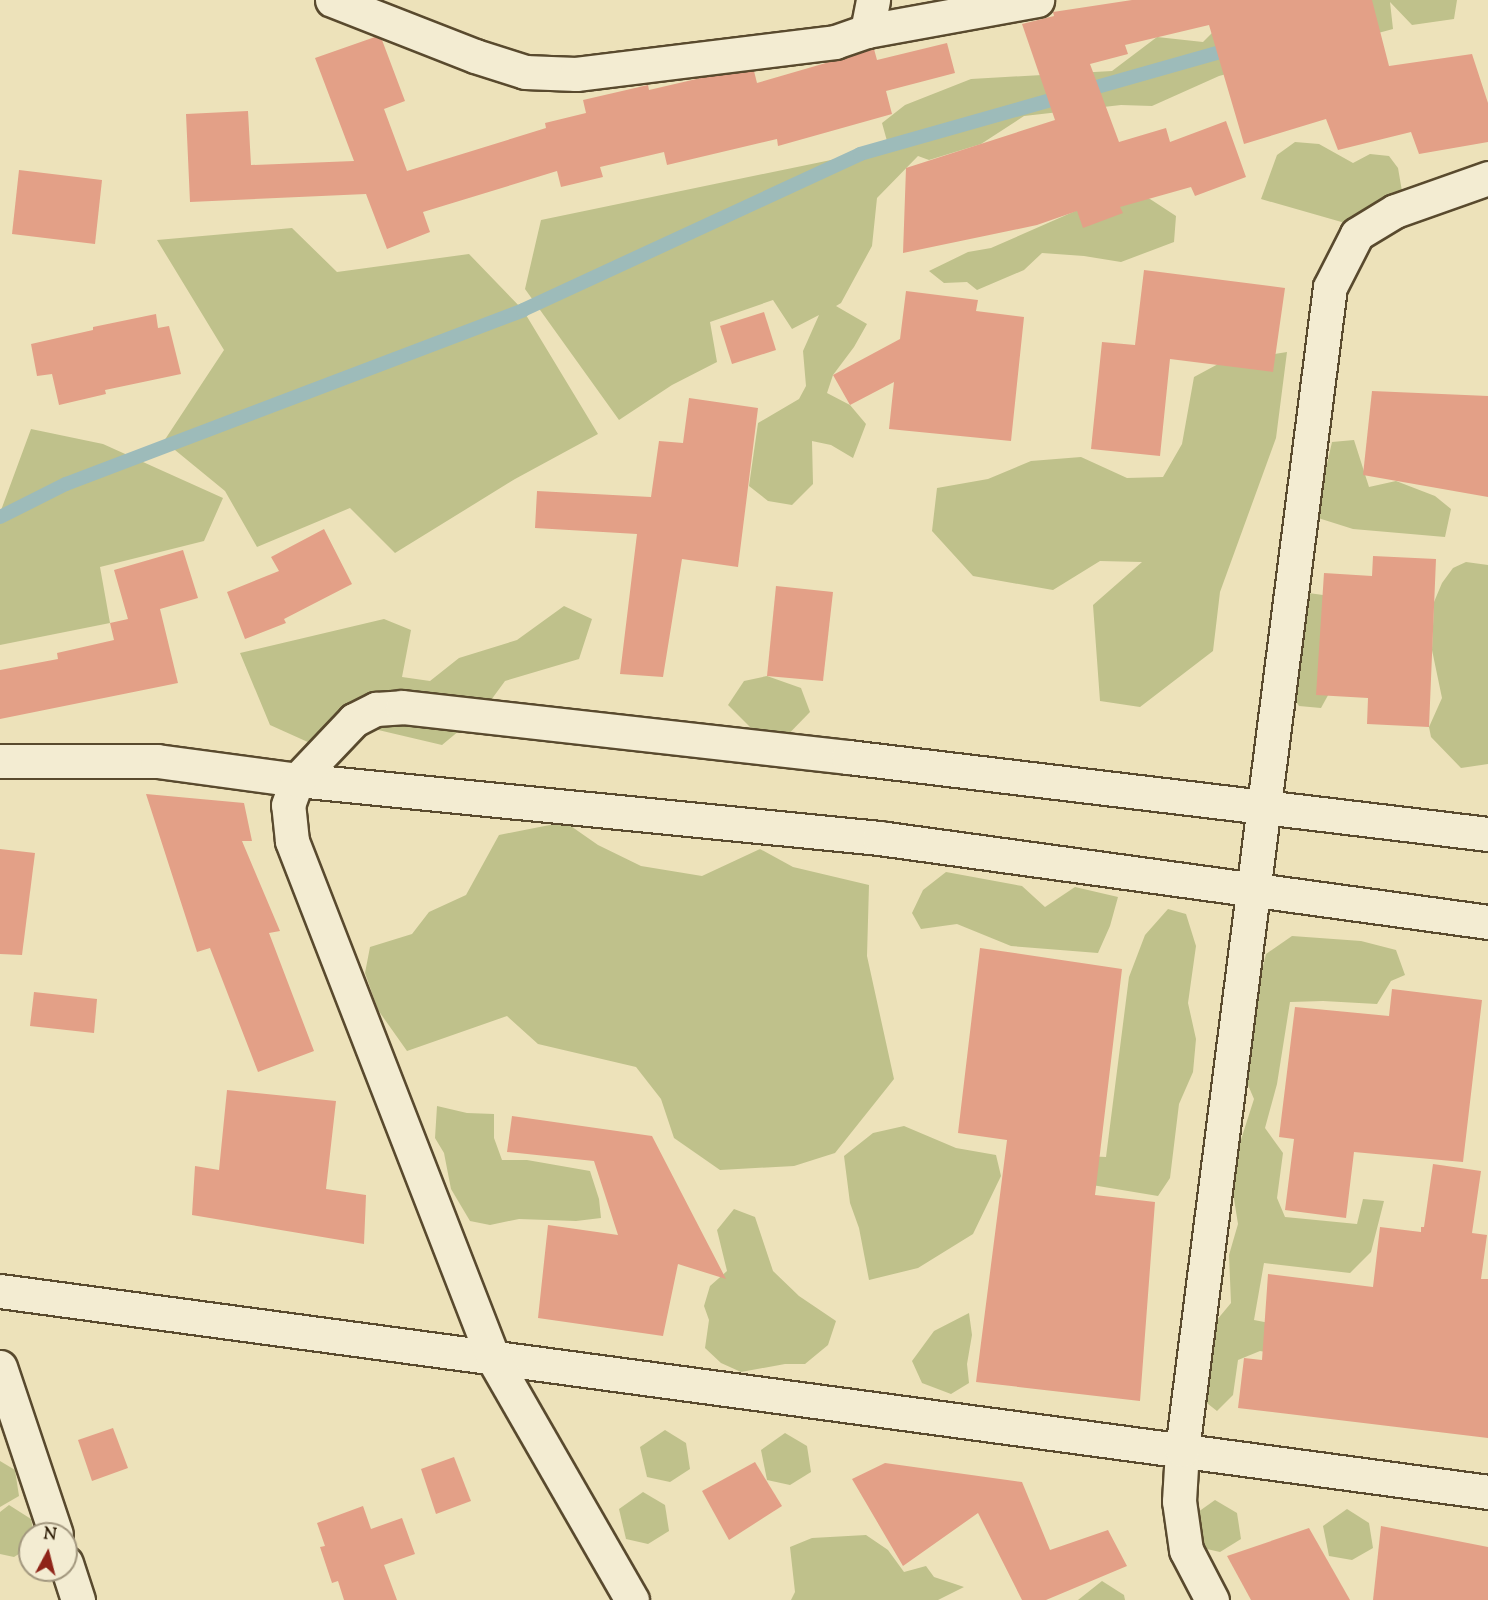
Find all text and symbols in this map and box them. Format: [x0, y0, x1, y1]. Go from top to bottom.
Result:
north arrow [18, 1522, 78, 1582]
text: N [42, 1523, 58, 1548]

